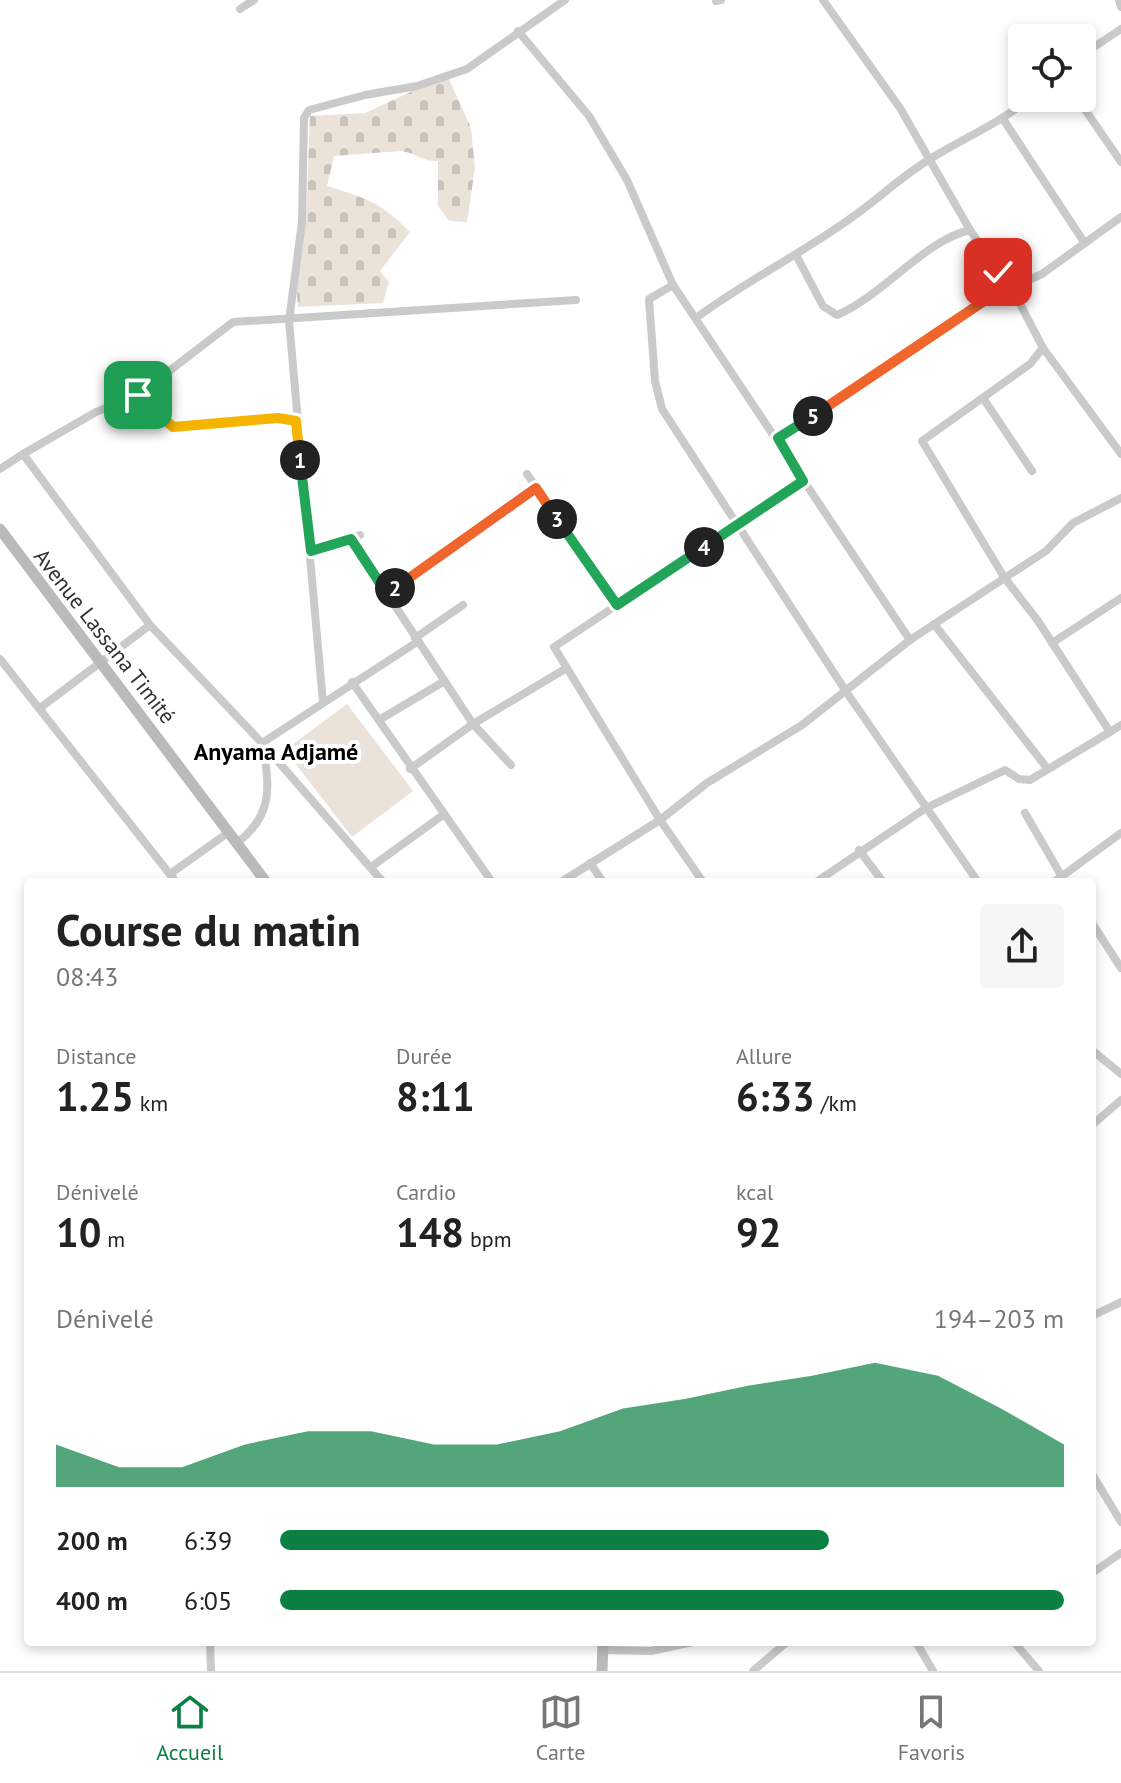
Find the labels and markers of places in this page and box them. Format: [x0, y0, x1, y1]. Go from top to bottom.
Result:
pin [964, 238, 1032, 306]
pin [104, 361, 172, 429]
pin: 5 [793, 396, 833, 436]
pin: 1 [280, 440, 320, 480]
pin: 3 [537, 499, 577, 539]
pin: 4 [684, 527, 724, 567]
pin: 2 [375, 568, 415, 608]

